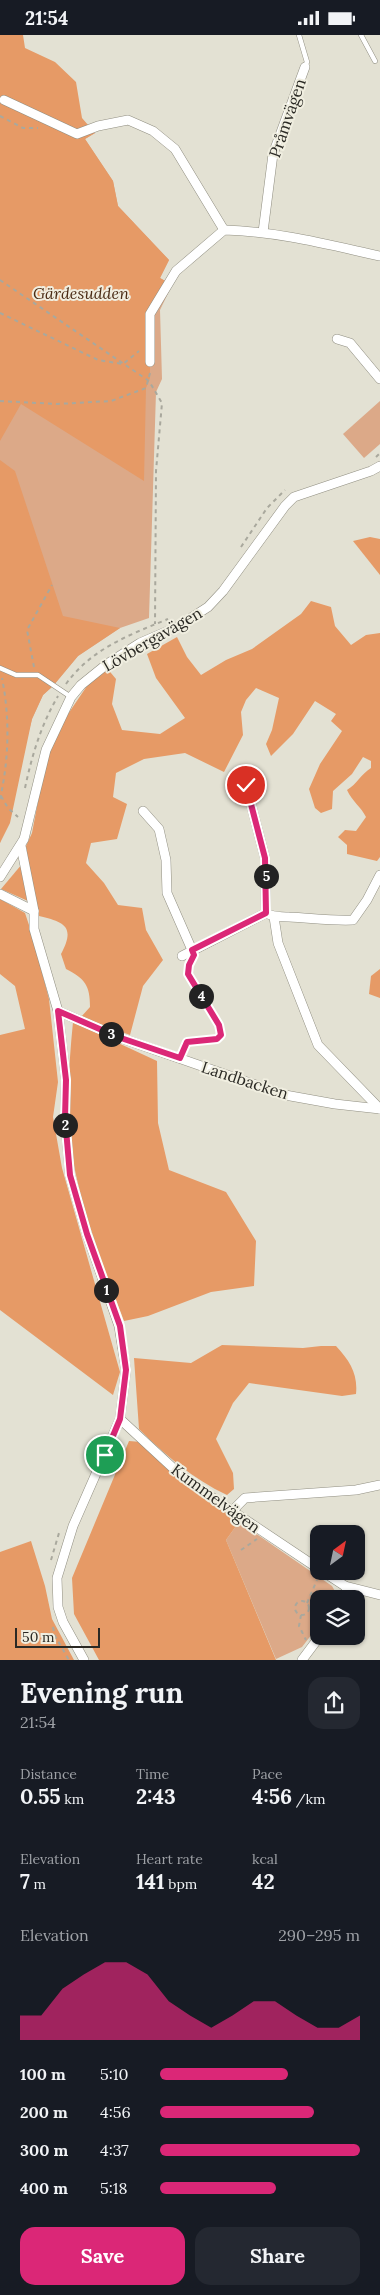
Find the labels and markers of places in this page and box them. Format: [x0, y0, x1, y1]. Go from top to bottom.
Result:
pin [225, 764, 267, 806]
pin: 5 [254, 863, 278, 889]
pin: 4 [188, 983, 214, 1009]
pin: 3 [98, 1021, 124, 1047]
pin: 2 [52, 1113, 78, 1137]
pin: 1 [94, 1277, 118, 1303]
pin [84, 1434, 126, 1476]

